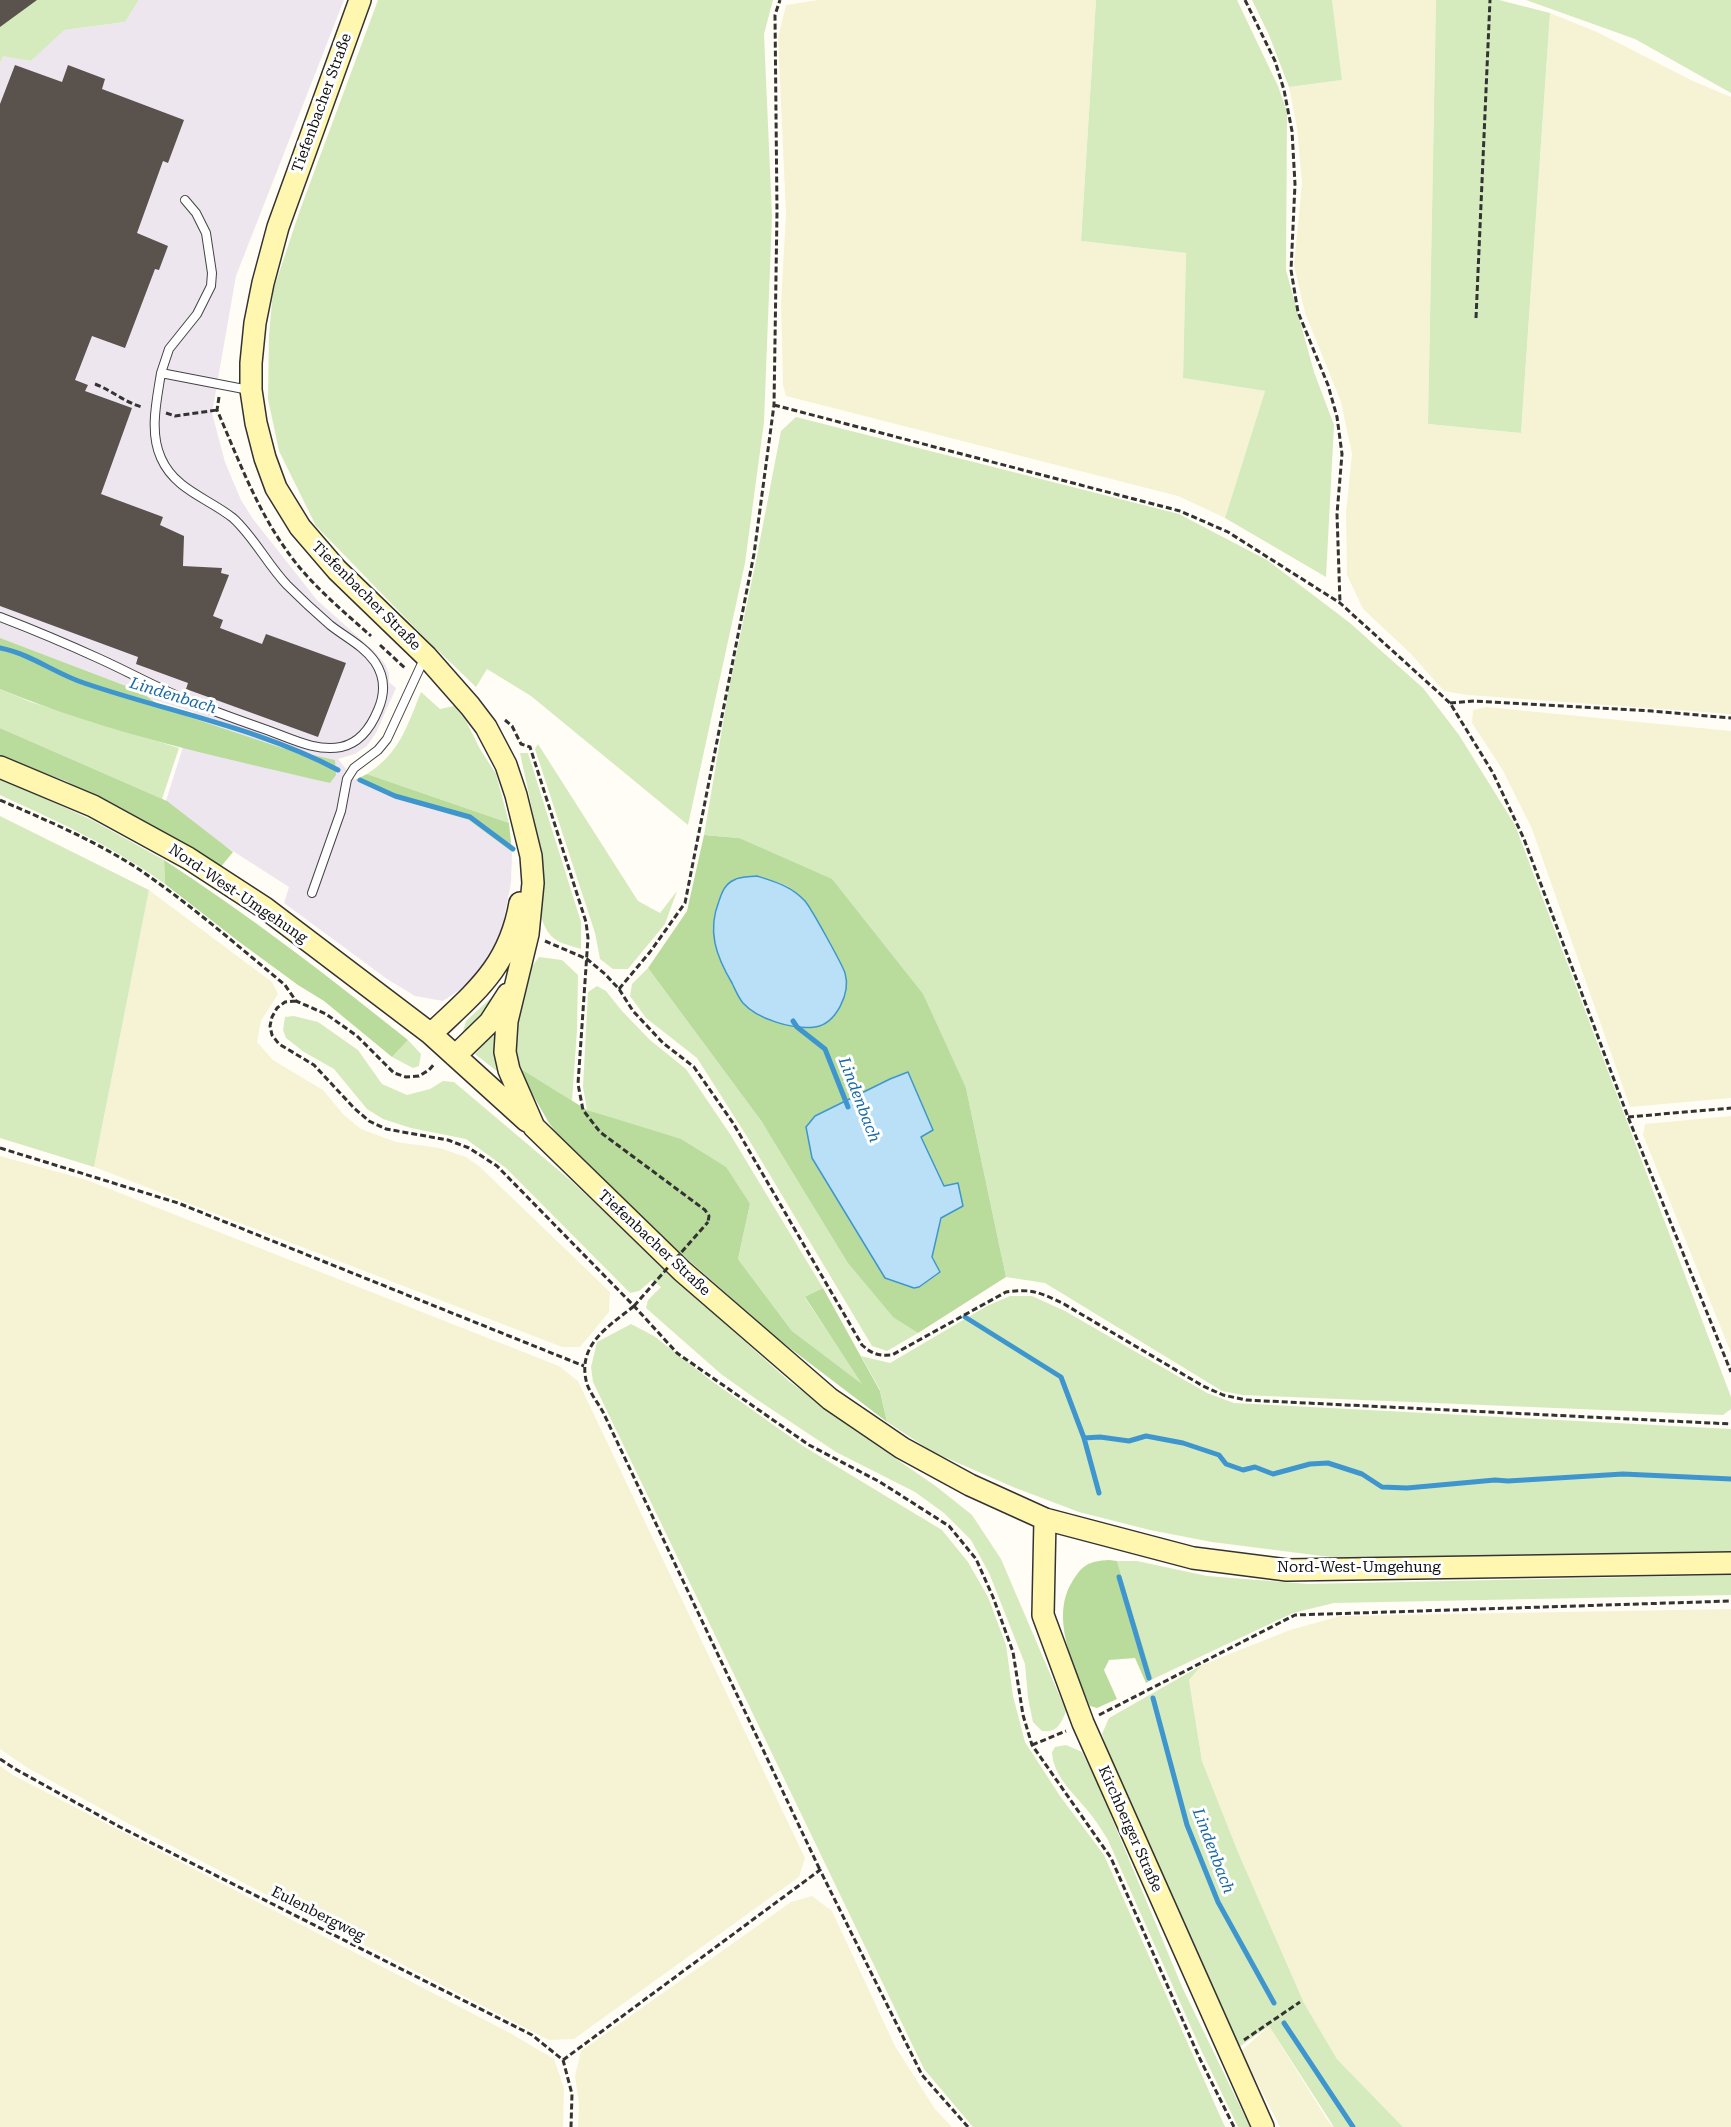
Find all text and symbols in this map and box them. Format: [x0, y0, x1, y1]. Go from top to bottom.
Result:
street label: Tiefenbacher Straße [288, 31, 356, 175]
street label: Tiefenbacher Straße [308, 538, 424, 654]
water label: Lindenbach [127, 674, 219, 718]
street label: Nord-West-Umgehung [165, 841, 311, 947]
water label: Lindenbach [834, 1055, 884, 1145]
street label: Tiefenbacher Straße [594, 1186, 714, 1300]
street label: Nord-West-Umgehung [1277, 1559, 1441, 1577]
street label: Kirchberger Straße [1094, 1763, 1166, 1895]
water label: Lindenbach [1188, 1806, 1238, 1896]
street label: Eulenbergweg [268, 1883, 368, 1945]

